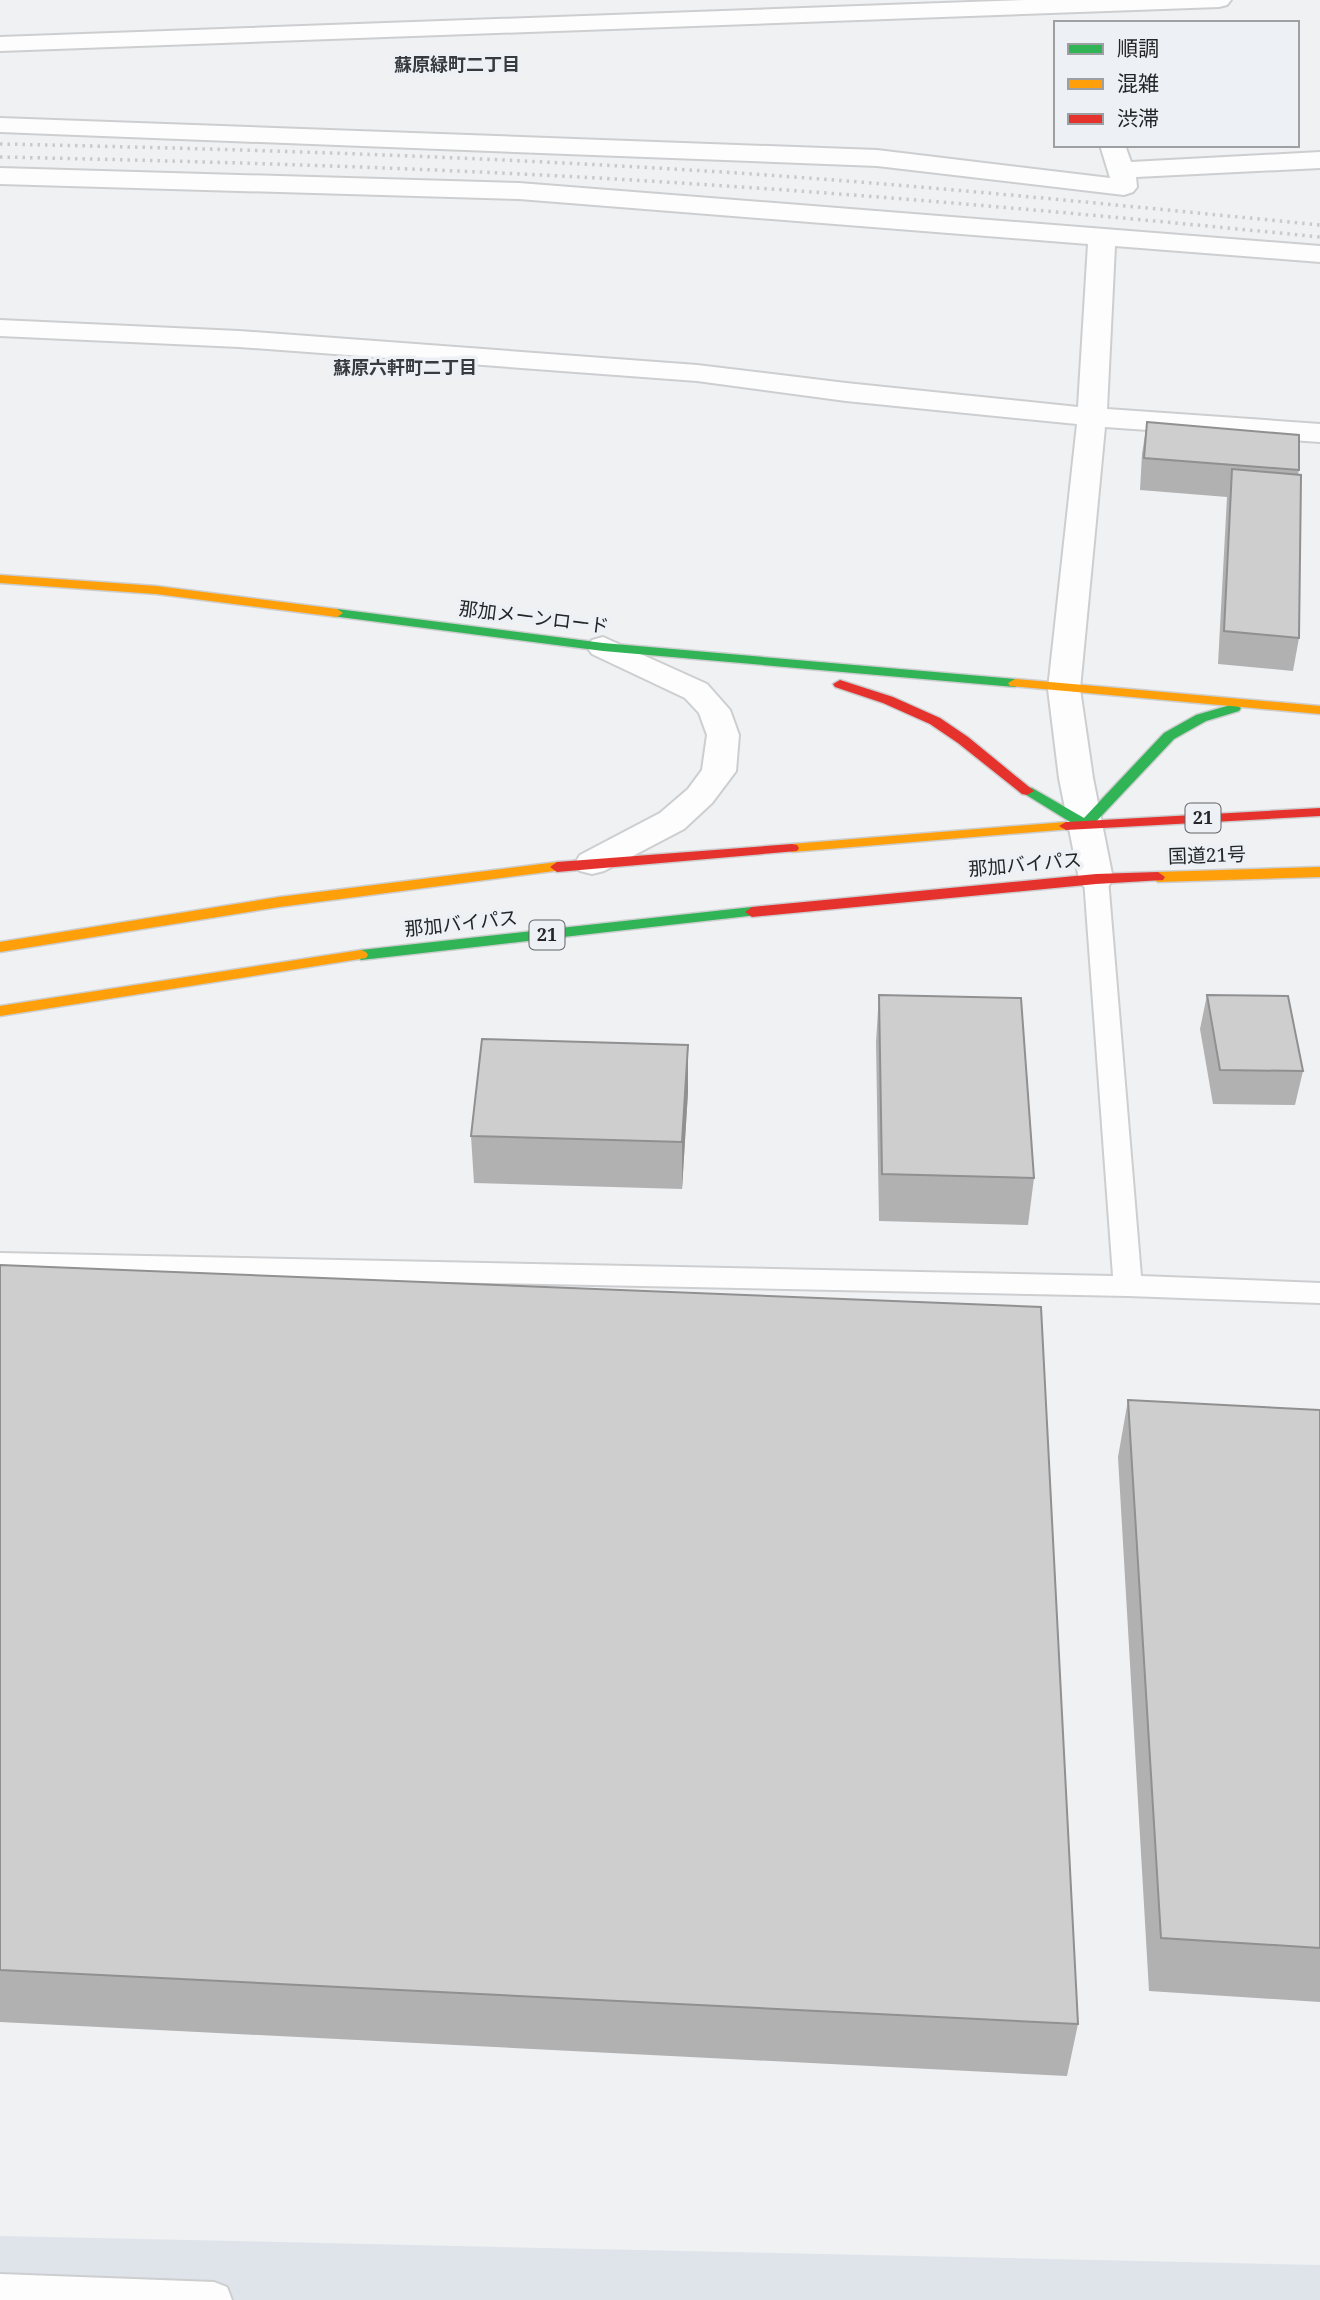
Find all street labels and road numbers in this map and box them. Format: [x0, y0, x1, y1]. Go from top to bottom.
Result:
street label: 那加メーンロード [457, 595, 611, 639]
road number: 21 [1186, 804, 1220, 832]
street label: 国道21号 [1167, 841, 1247, 869]
street label: 那加バイパス [967, 846, 1083, 882]
street label: 那加バイパス [403, 904, 519, 942]
road number: 21 [530, 920, 564, 950]

